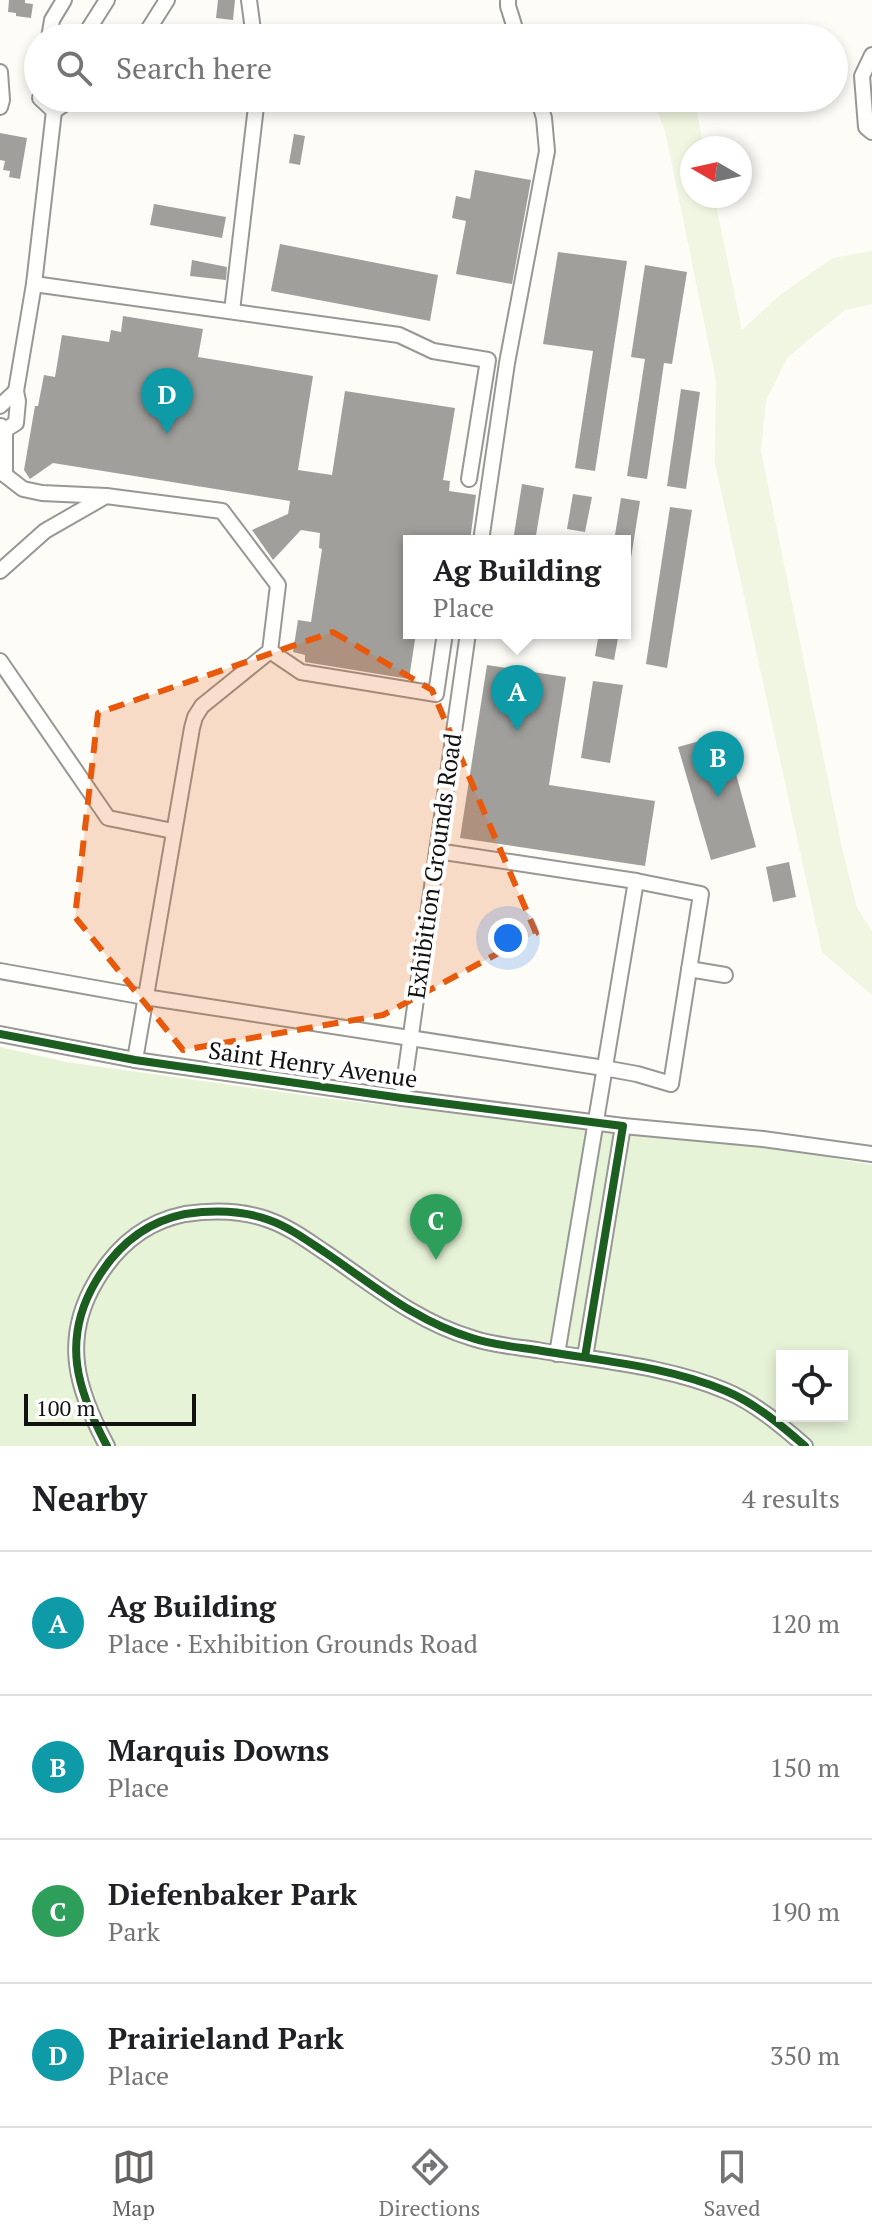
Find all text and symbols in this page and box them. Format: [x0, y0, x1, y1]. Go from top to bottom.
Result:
search box [24, 24, 848, 112]
icon: search [52, 46, 96, 90]
text: Search here [116, 48, 272, 88]
north arrow [680, 136, 752, 208]
pin: D [141, 368, 193, 434]
popup [403, 535, 631, 639]
text: Ag Building [433, 550, 601, 590]
text: Place [433, 590, 494, 624]
pin: A [491, 665, 543, 731]
street label: Exhibition Grounds Road [400, 731, 468, 1001]
pin: B [692, 731, 744, 797]
your location [488, 918, 528, 958]
street label: Saint Henry Avenue [207, 1034, 420, 1095]
pin: C [410, 1194, 462, 1260]
map controls [776, 1350, 848, 1422]
button: locate [776, 1350, 848, 1422]
scale bar [24, 1390, 196, 1426]
text: 100 m [36, 1393, 96, 1422]
text: Nearby [32, 1476, 147, 1521]
text: 4 results [742, 1481, 840, 1515]
text: Ag Building [108, 1586, 276, 1626]
text: A [49, 1606, 67, 1640]
text: 120 m [770, 1606, 840, 1640]
text: Place · Exhibition Grounds Road [108, 1626, 478, 1660]
text: Marquis Downs [108, 1730, 329, 1770]
text: B [50, 1750, 66, 1784]
text: 150 m [770, 1750, 840, 1784]
text: Place [108, 1770, 169, 1804]
text: Diefenbaker Park [108, 1874, 357, 1914]
text: C [50, 1894, 66, 1928]
text: 190 m [770, 1894, 840, 1928]
text: Park [108, 1914, 160, 1948]
text: Prairieland Park [108, 2018, 344, 2058]
text: D [48, 2038, 68, 2072]
text: 350 m [770, 2038, 840, 2072]
text: Place [108, 2058, 169, 2092]
tab: Map [112, 2145, 156, 2222]
tab: Directions [379, 2145, 480, 2222]
tab: Saved [703, 2145, 760, 2222]

